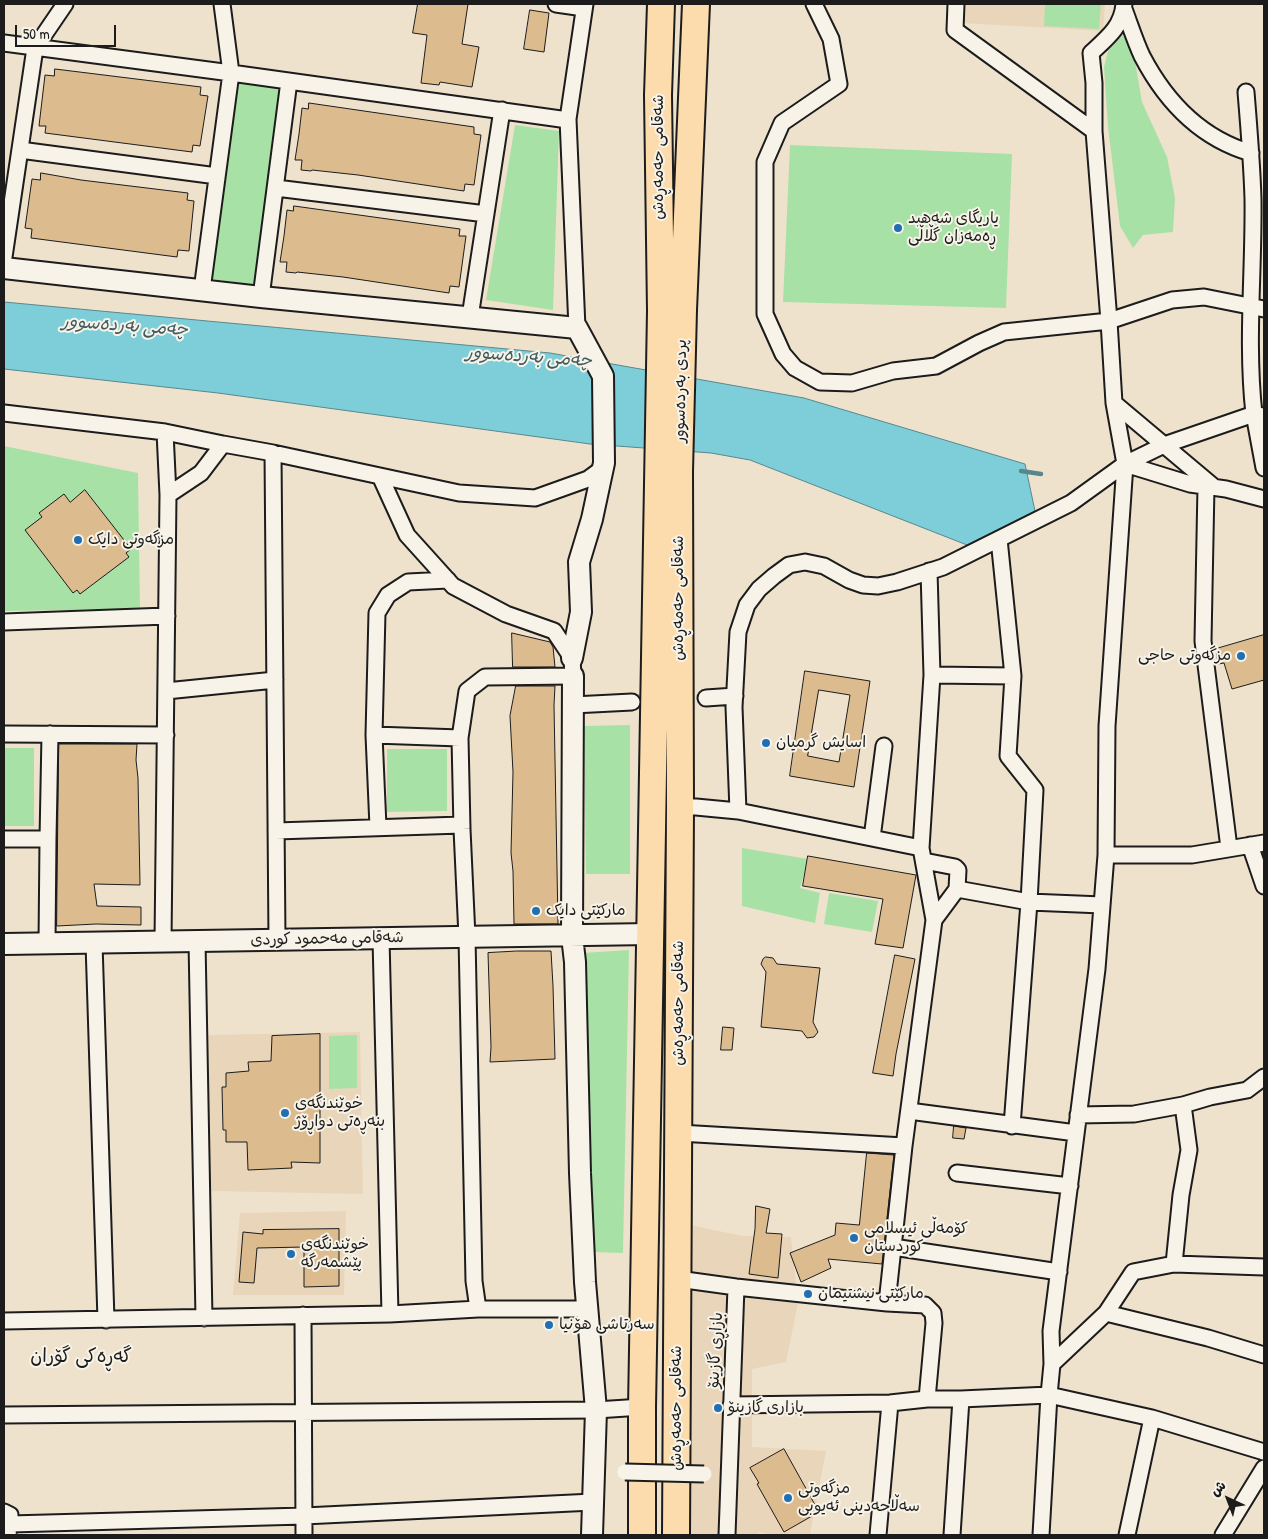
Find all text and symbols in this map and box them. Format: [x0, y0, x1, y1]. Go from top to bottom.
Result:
scale bar [18, 15, 119, 47]
text: 50 m [23, 23, 50, 44]
street label: شەقامی حەمەڕەش [649, 94, 669, 220]
place label: یاریگای شەهید ڕەمەزان گڵاڵی [908, 209, 999, 247]
marker: یاریگای شەهید ڕەمەزان گڵاڵی [892, 222, 904, 234]
water label: چەمی بەردەسوور [61, 311, 189, 341]
street label: پردی بەردەسوور [671, 339, 691, 443]
water label: چەمی بەردەسوور [465, 342, 593, 372]
place label: مزگەوتی دایک [88, 530, 174, 550]
marker: مزگەوتی دایک [72, 534, 84, 546]
street label: شەقامی حەمەڕەش [669, 535, 689, 661]
place label: مزگەوتی حاجی [1138, 646, 1231, 666]
marker: مزگەوتی حاجی [1235, 650, 1247, 662]
place label: اسايش گرميان [776, 733, 866, 753]
marker: اسايش گرميان [760, 737, 772, 749]
place label: مارکێتی دایک [546, 901, 625, 921]
marker: مارکێتی دایک [530, 905, 542, 917]
street label: شەقامی مەحمود کوردی [250, 928, 404, 950]
street label: شەقامی حەمەڕەش [669, 940, 689, 1066]
place label: خوێندنگەی بنەڕەتی دواڕۆژ [295, 1094, 385, 1132]
marker: خوێندنگەی بنەڕەتی دواڕۆژ [279, 1107, 291, 1119]
place label: کۆمەڵی ئیسلامی کوردستان [864, 1219, 968, 1257]
marker: کۆمەڵی ئیسلامی کوردستان [848, 1232, 860, 1244]
place label: خوێندنگەی پێشمەرگە [301, 1235, 369, 1273]
marker: خوێندنگەی پێشمەرگە [285, 1248, 297, 1260]
place label: مارکێتی نیشتیمان [818, 1284, 924, 1304]
marker: مارکێتی نیشتیمان [802, 1288, 814, 1300]
street label: بازاڕی گازینۆ [704, 1312, 728, 1388]
place label: سەرتاشی هۆنیا [559, 1315, 655, 1335]
marker: سەرتاشی هۆنیا [543, 1319, 555, 1331]
street label: شەقامی حەمەڕەش [667, 1345, 687, 1471]
district label: گەڕەکی گۆران [30, 1346, 132, 1368]
place label: بازاری گازینۆ [728, 1398, 804, 1418]
marker: بازاری گازینۆ [712, 1402, 724, 1414]
north arrow [1203, 1474, 1253, 1524]
text: ش [1205, 1475, 1230, 1500]
place label: مزگەوتی سەڵاحەدینی ئەیوبی [798, 1479, 920, 1517]
marker: مزگەوتی سەڵاحەدینی ئەیوبی [782, 1492, 794, 1504]

